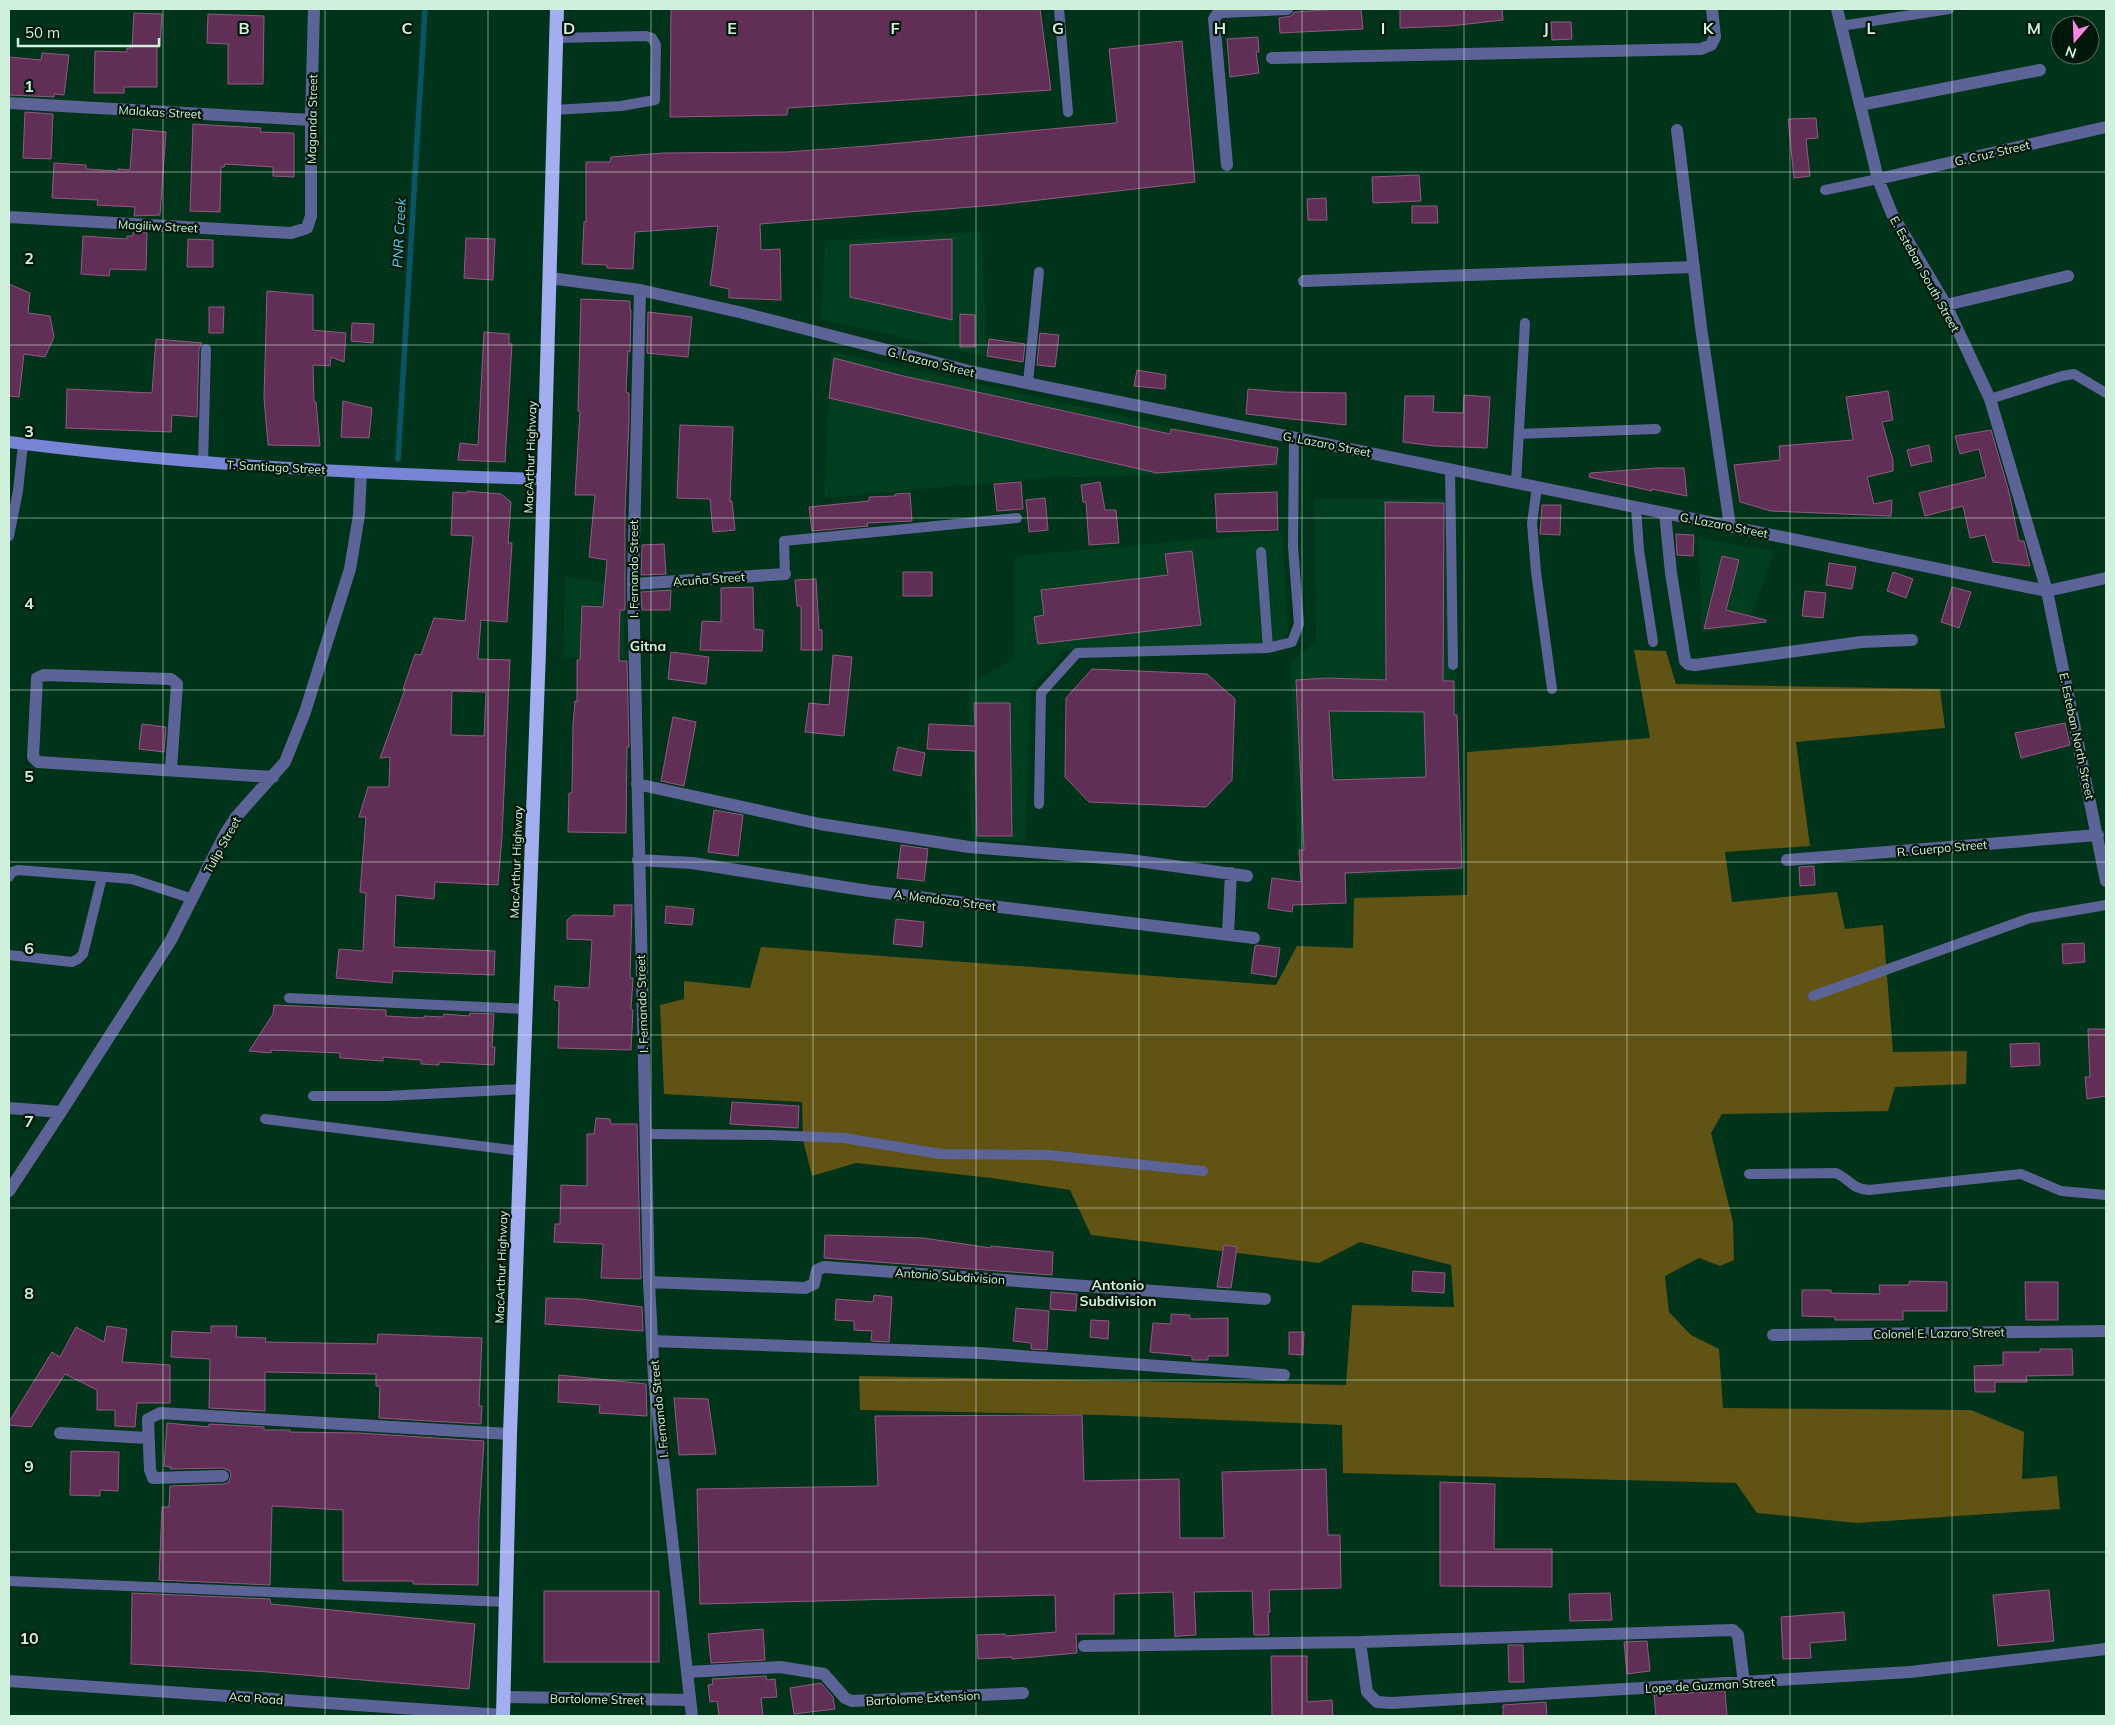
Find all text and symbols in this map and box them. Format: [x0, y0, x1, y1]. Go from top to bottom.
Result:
scale bar [18, 15, 159, 47]
north arrow [2050, 15, 2100, 65]
text: B [238, 18, 250, 38]
text: C [402, 18, 413, 38]
text: D [563, 18, 575, 38]
text: E [727, 18, 737, 38]
text: F [890, 18, 900, 38]
text: G [1052, 18, 1064, 38]
text: H [1214, 18, 1226, 38]
text: I [1381, 18, 1385, 38]
text: J [1543, 18, 1549, 38]
text: K [1703, 18, 1715, 38]
text: L [1867, 18, 1876, 38]
text: M [2027, 18, 2041, 38]
text: 50 m [25, 23, 60, 42]
text: N [2063, 42, 2079, 63]
street label: Maganda Street [304, 74, 320, 164]
text: 1 [24, 76, 34, 96]
street label: Malakas Street [118, 102, 202, 122]
street label: G. Cruz Street [1953, 137, 2031, 169]
water label: PNR Creek [388, 197, 410, 268]
street label: E. Esteban South Street [1887, 214, 1963, 334]
street label: Magiliw Street [118, 216, 198, 236]
text: 2 [24, 248, 34, 268]
street label: G. Lazaro Street [886, 344, 976, 380]
street label: MacArthur Highway [521, 400, 539, 514]
text: 3 [24, 421, 34, 441]
street label: G. Lazaro Street [1282, 428, 1372, 460]
street label: T. Santiago Street [226, 457, 326, 477]
street label: G. Lazaro Street [1679, 509, 1769, 541]
street label: I. Fernando Street [626, 520, 641, 618]
street label: Acuña Street [672, 569, 746, 589]
text: 4 [24, 593, 34, 613]
district label: Gitna [630, 637, 666, 655]
street label: E. Esteban North Street [2056, 671, 2098, 801]
text: 5 [24, 766, 34, 786]
street label: MacArthur Highway [507, 805, 525, 919]
street label: Tulip Street [200, 814, 244, 876]
street label: R. Cuerpo Street [1896, 837, 1988, 859]
street label: A. Mendoza Street [893, 886, 997, 914]
text: 6 [24, 938, 34, 958]
street label: I. Fernando Street [633, 955, 651, 1053]
text: 7 [24, 1111, 34, 1131]
street label: MacArthur Highway [492, 1210, 510, 1324]
street label: Antonio Subdivision [894, 1265, 1006, 1287]
district label: Antonio Subdivision [1079, 1276, 1157, 1310]
text: 8 [24, 1283, 34, 1303]
street label: Colonel E. Lazaro Street [1873, 1324, 2005, 1342]
street label: I. Fernando Street [646, 1359, 672, 1459]
text: 9 [24, 1456, 34, 1476]
text: 10 [19, 1628, 39, 1648]
street label: Lope de Guzman Street [1645, 1674, 1775, 1696]
street label: Bartolome Extension [865, 1688, 981, 1708]
street label: Aca Road [228, 1689, 284, 1707]
street label: Bartolome Street [550, 1691, 644, 1707]

